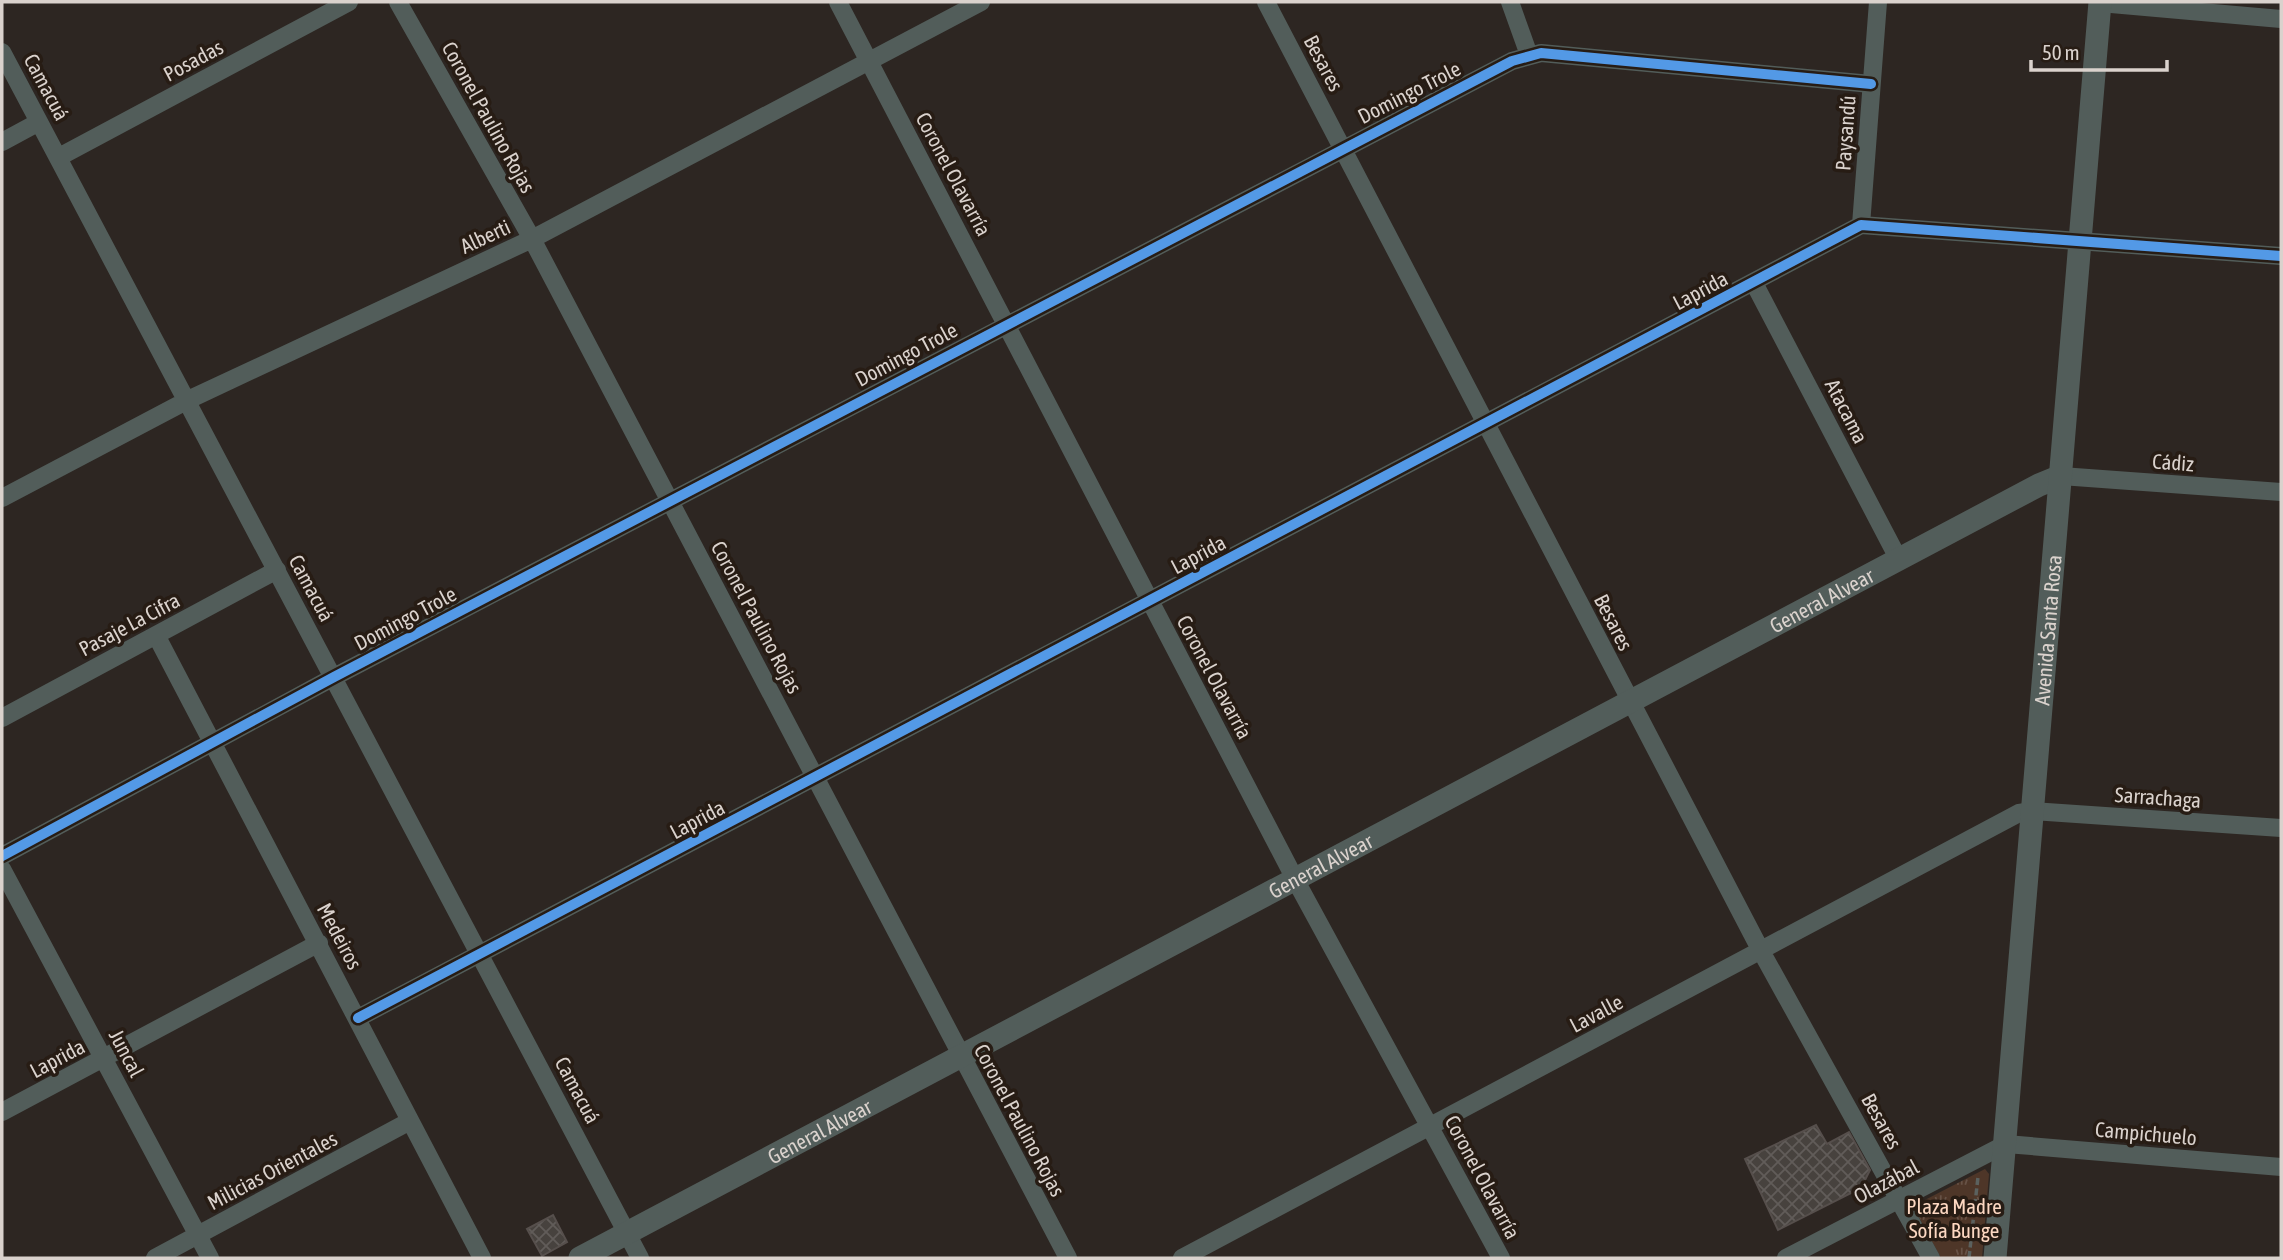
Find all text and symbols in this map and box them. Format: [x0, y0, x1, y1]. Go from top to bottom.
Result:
scale bar [2031, 28, 2168, 72]
street label: Besares [1299, 31, 1349, 95]
street label: Posadas [159, 34, 227, 86]
street label: Coronel Paulino Rojas [438, 37, 540, 197]
text: 50 m [2042, 40, 2080, 64]
street label: Camacuá [20, 50, 74, 124]
street label: Domingo Trole [1354, 56, 1464, 128]
street label: Paysandú [1830, 94, 1860, 172]
street label: Coronel Olavarría [911, 108, 997, 240]
street label: Alberti [456, 214, 514, 258]
street label: Laprida [1668, 266, 1732, 314]
street label: Domingo Trole [851, 317, 961, 391]
street label: Atacama [1821, 375, 1873, 447]
street label: Cádiz [2151, 449, 2195, 475]
street label: Laprida [1166, 530, 1230, 578]
street label: Coronel Paulino Rojas [707, 537, 807, 697]
street label: Camacuá [285, 551, 339, 625]
street label: Avenida Santa Rosa [2029, 554, 2066, 706]
street label: General Alvear [1766, 563, 1878, 638]
street label: Domingo Trole [350, 581, 460, 655]
street label: Pasaje La Cifra [75, 587, 183, 661]
street label: Besares [1590, 590, 1638, 654]
street label: Coronel Olavarría [1172, 611, 1258, 743]
street label: Sarrachaga [2114, 782, 2202, 812]
street label: Laprida [665, 795, 729, 843]
street label: General Alvear [1264, 828, 1377, 903]
street label: Medeiros [313, 899, 367, 973]
street label: Lavalle [1565, 989, 1627, 1037]
street label: Juncal [105, 1025, 150, 1081]
street label: Laprida [25, 1034, 89, 1082]
street label: Coronel Paulino Rojas [970, 1040, 1070, 1200]
street label: Camacuá [551, 1053, 605, 1127]
street label: Besares [1857, 1089, 1907, 1153]
street label: General Alvear [763, 1093, 876, 1168]
street label: Coronel Olavarría [1440, 1111, 1526, 1243]
street label: Campichuelo [2094, 1117, 2198, 1149]
street label: Milicias Orientales [203, 1126, 341, 1214]
street label: Olazábal [1849, 1154, 1923, 1208]
park label: Plaza Madre Sofía Bunge [1906, 1194, 2002, 1242]

